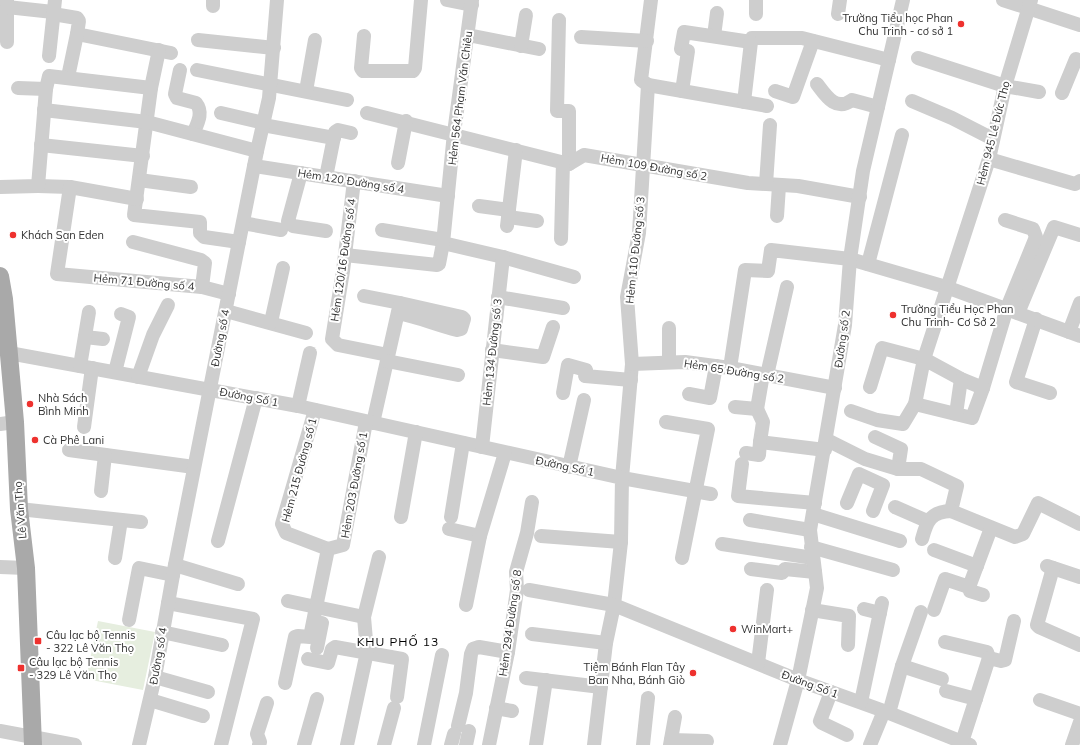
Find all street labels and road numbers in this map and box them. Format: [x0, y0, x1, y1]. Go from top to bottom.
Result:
street label: Hẻm 564 Phạm Văn Chiêu [445, 30, 475, 166]
street label: Hẻm 945 Lê Đức Thọ [973, 80, 1013, 186]
street label: Hẻm 109 Đường số 2 [600, 151, 709, 183]
street label: Hẻm 120 Đường số 4 [297, 166, 406, 196]
street label: Hẻm 110 Đường số 3 [622, 196, 648, 304]
street label: Hẻm 120/16 Đường số 4 [327, 197, 359, 322]
street label: Hẻm 71 Đường số 4 [93, 271, 195, 293]
street label: Hẻm 134 Đường số 3 [479, 298, 505, 406]
street label: Đường số 4 [208, 308, 232, 368]
street label: Đường số 2 [831, 309, 853, 369]
street label: Hẻm 65 Đường số 2 [683, 356, 785, 386]
street label: Đường Số 1 [219, 384, 279, 410]
street label: Hẻm 215 Đường số 1 [278, 416, 320, 524]
street label: Hẻm 203 Đường số 1 [338, 431, 370, 539]
street label: Đường Số 1 [534, 453, 596, 479]
street label: Lê Văn Thọ [11, 481, 29, 539]
street label: Hẻm 294 Đường số 8 [496, 568, 524, 677]
street label: Đường số 4 [146, 626, 170, 686]
street label: Đường Số 1 [780, 667, 840, 701]

